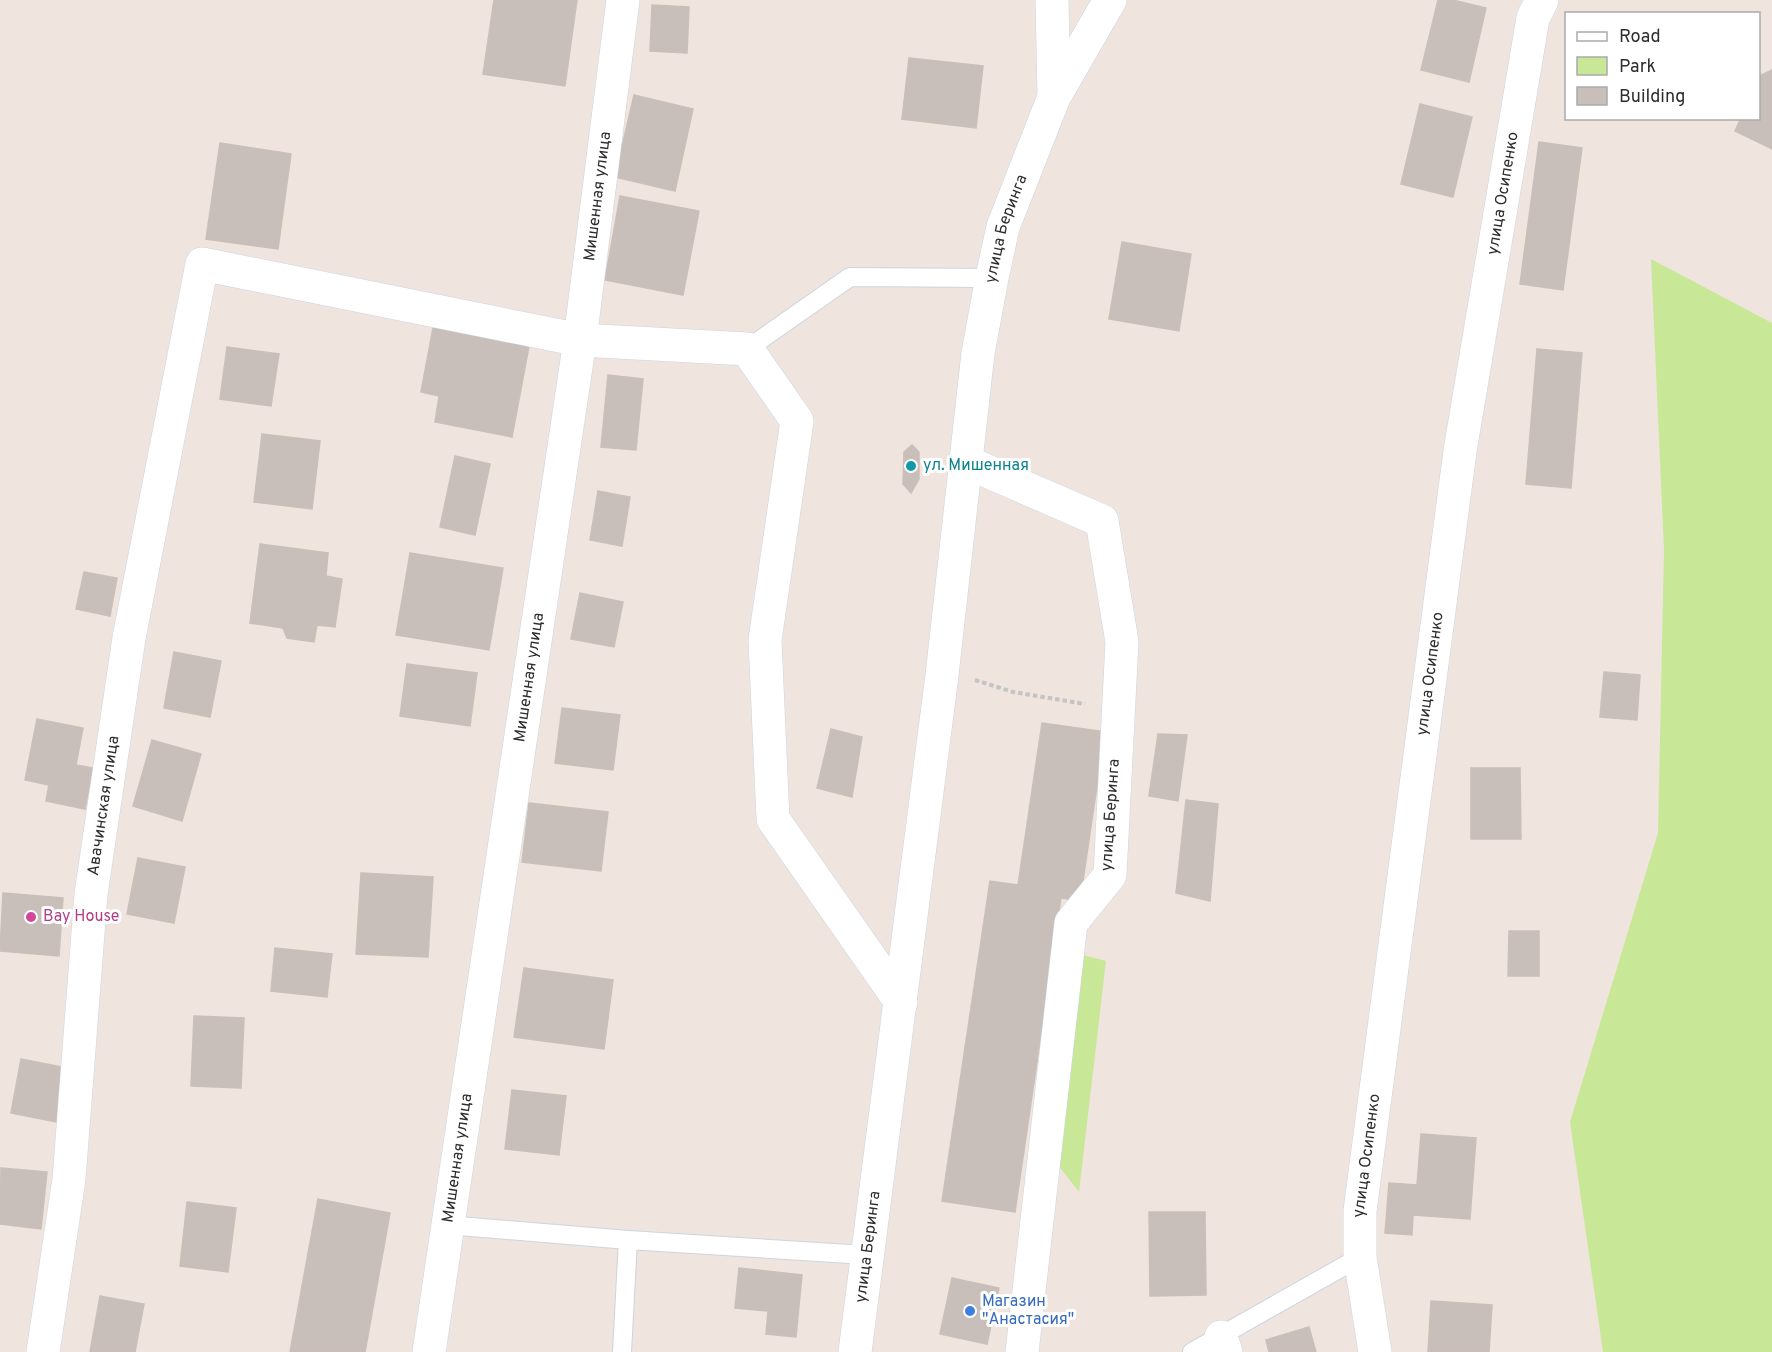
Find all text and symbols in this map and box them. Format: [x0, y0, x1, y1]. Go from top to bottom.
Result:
legend [1565, 12, 1760, 120]
text: Road [1619, 26, 1661, 49]
text: Park [1619, 56, 1656, 79]
text: Building [1619, 86, 1685, 109]
street label: Мишенная улица [580, 130, 616, 262]
street label: улица Осипенко [1483, 130, 1524, 256]
street label: улица Беринга [981, 172, 1032, 285]
place label: ул. Мишенная [923, 456, 1029, 476]
marker: ул. Мишенная [904, 459, 918, 473]
street label: Мишенная улица [510, 611, 549, 744]
street label: улица Осипенко [1413, 611, 1449, 737]
street label: Авачинская улица [84, 734, 124, 877]
street label: улица Беринга [1097, 758, 1125, 872]
place label: Bay House [43, 907, 119, 927]
marker: Bay House [24, 910, 38, 924]
street label: Мишенная улица [438, 1092, 477, 1224]
street label: улица Осипенко [1350, 1093, 1385, 1217]
street label: улица Беринга [851, 1190, 886, 1304]
place label: Магазин "Анастасия" [982, 1292, 1074, 1330]
marker: Магазин "Анастасия" [963, 1304, 977, 1318]

